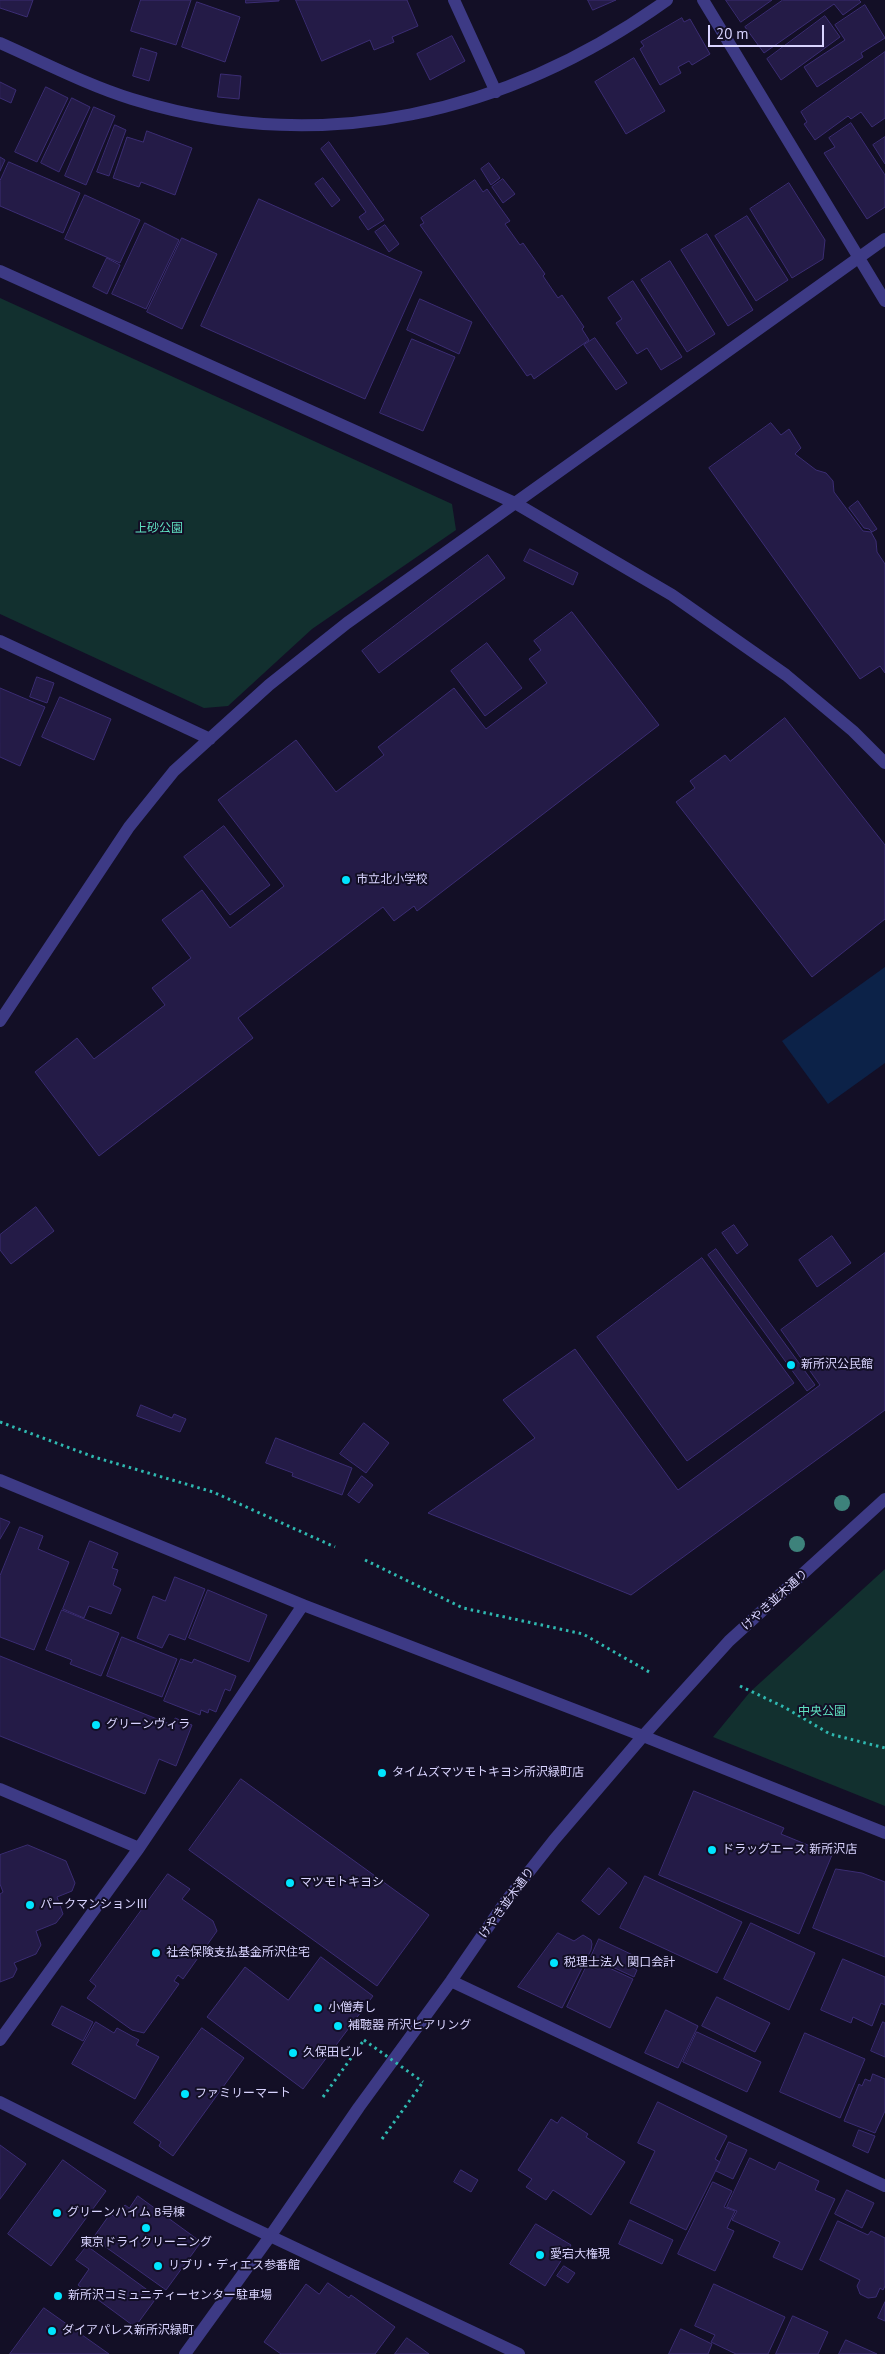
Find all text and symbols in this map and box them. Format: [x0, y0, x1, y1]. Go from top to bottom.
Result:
scale bar [710, 15, 826, 47]
text: 20 m [716, 24, 749, 43]
park label: 上砂公園 [135, 522, 183, 536]
place label: 市立北小学校 [356, 873, 428, 887]
marker: 市立北小学校 [340, 874, 352, 886]
place label: 新所沢公民館 [801, 1358, 873, 1372]
marker: 新所沢公民館 [785, 1359, 797, 1371]
street label: けやき並木通り [739, 1567, 811, 1633]
park label: 中央公園 [798, 1705, 846, 1719]
place label: グリーンヴィラ [106, 1718, 190, 1732]
marker: グリーンヴィラ [90, 1719, 102, 1731]
place label: タイムズマツモトキヨシ所沢緑町店 [392, 1766, 584, 1780]
marker: タイムズマツモトキヨシ所沢緑町店 [376, 1767, 388, 1779]
place label: ドラッグエース 新所沢店 [722, 1843, 857, 1857]
marker: ドラッグエース 新所沢店 [706, 1844, 718, 1856]
street label: けやき並木通り [476, 1865, 538, 1941]
place label: マツモトキヨシ [300, 1876, 384, 1890]
marker: マツモトキヨシ [284, 1877, 296, 1889]
place label: パークマンションⅢ [40, 1898, 148, 1912]
marker: パークマンションⅢ [24, 1899, 36, 1911]
place label: 社会保険支払基金所沢住宅 [166, 1946, 310, 1960]
marker: 社会保険支払基金所沢住宅 [150, 1947, 162, 1959]
place label: 税理士法人 関口会計 [564, 1956, 675, 1970]
marker: 税理士法人 関口会計 [548, 1957, 560, 1969]
place label: 小僧寿し [328, 2001, 376, 2015]
marker: 小僧寿し [312, 2002, 324, 2014]
place label: 補聴器 所沢ヒアリング [348, 2019, 471, 2033]
marker: 補聴器 所沢ヒアリング [332, 2020, 344, 2032]
place label: 久保田ビル [303, 2046, 363, 2060]
marker: 久保田ビル [287, 2047, 299, 2059]
place label: ファミリーマート [195, 2087, 291, 2101]
marker: ファミリーマート [179, 2088, 191, 2100]
place label: グリーンハイム B号棟 [67, 2206, 185, 2220]
marker: グリーンハイム B号棟 [51, 2207, 63, 2219]
marker: 東京ドライクリーニング [140, 2222, 152, 2234]
place label: 東京ドライクリーニング [80, 2236, 212, 2250]
place label: 愛宕大権現 [550, 2248, 610, 2262]
marker: 愛宕大権現 [534, 2249, 546, 2261]
place label: リブリ・ディエス参番館 [168, 2259, 300, 2273]
marker: リブリ・ディエス参番館 [152, 2260, 164, 2272]
place label: 新所沢コミュニティーセンター駐車場 [68, 2289, 272, 2303]
marker: 新所沢コミュニティーセンター駐車場 [52, 2290, 64, 2302]
place label: ダイアパレス新所沢緑町 [62, 2324, 194, 2338]
marker: ダイアパレス新所沢緑町 [46, 2325, 58, 2337]

